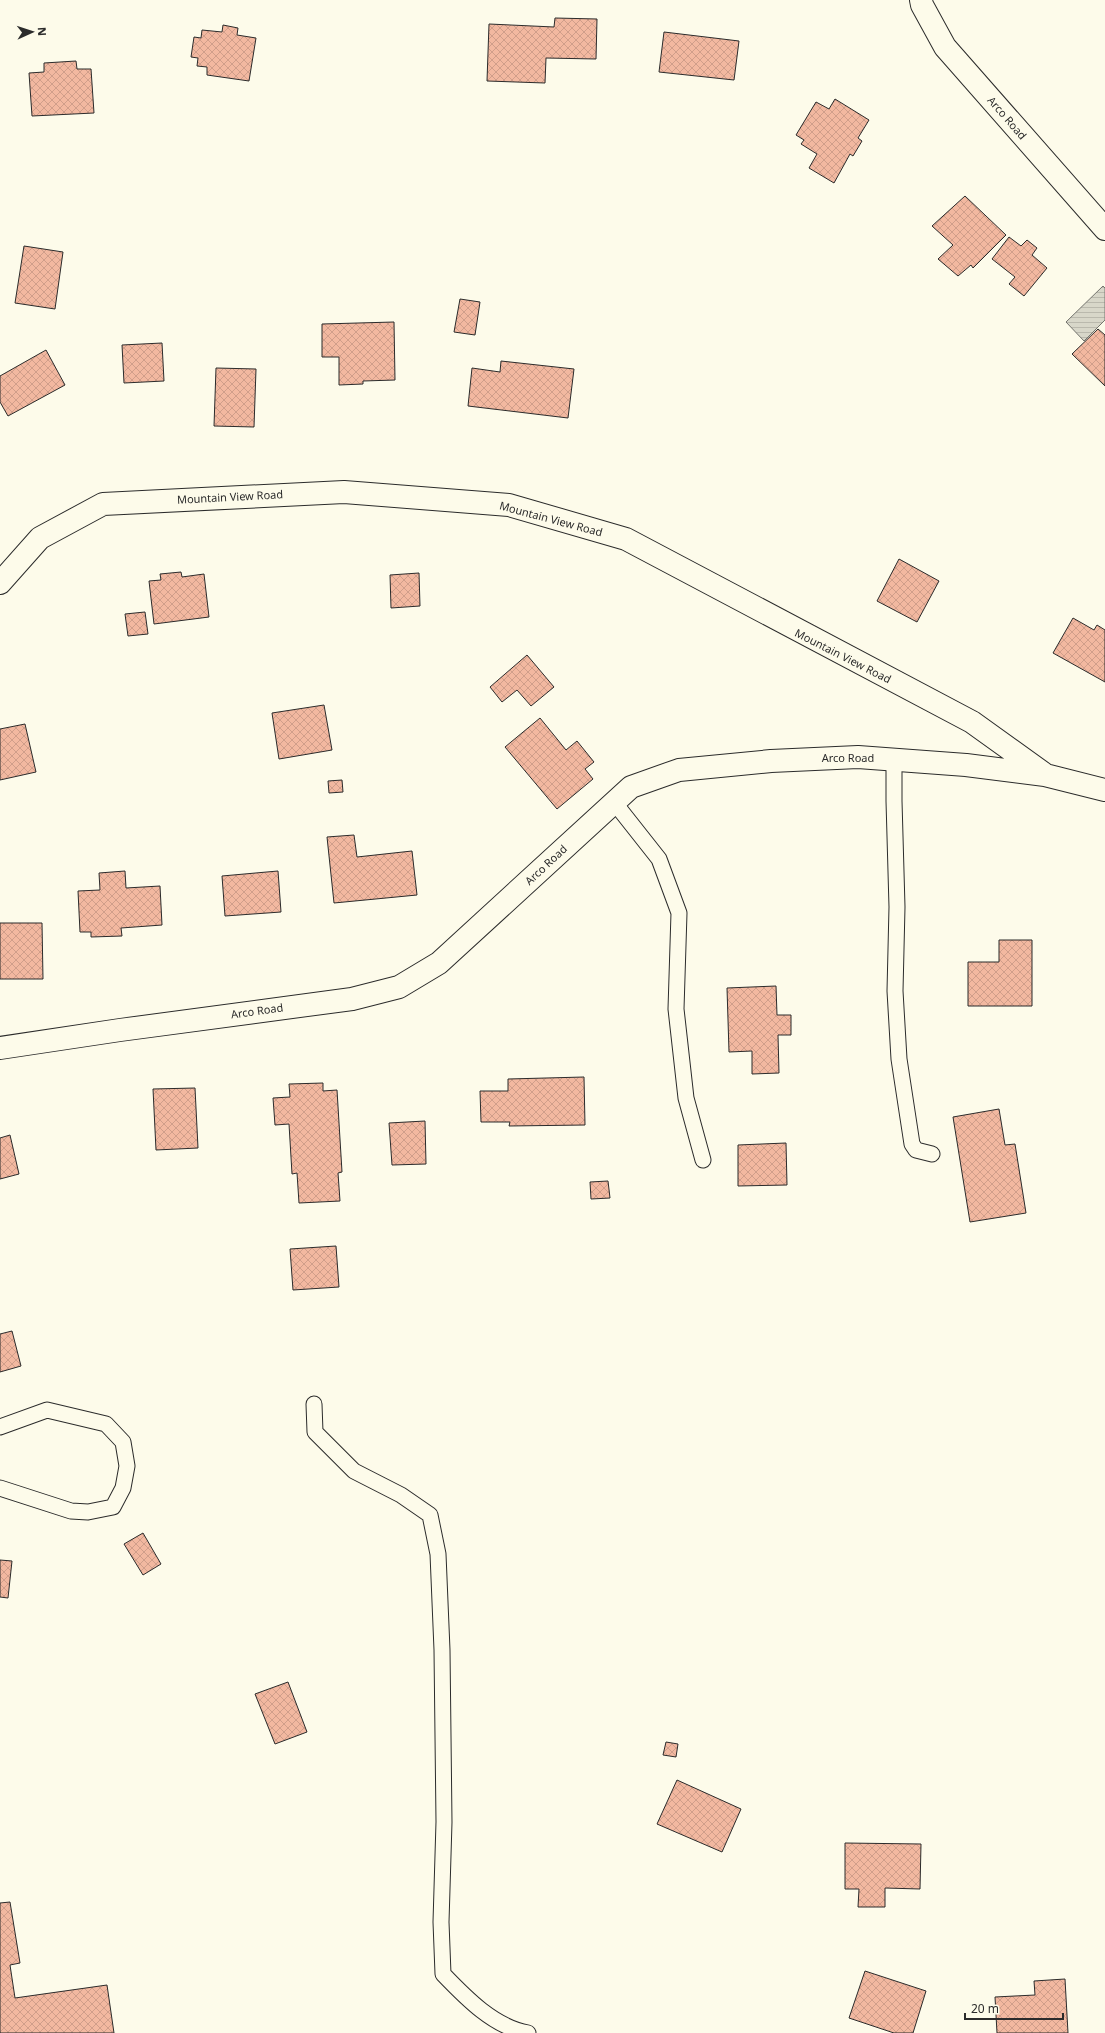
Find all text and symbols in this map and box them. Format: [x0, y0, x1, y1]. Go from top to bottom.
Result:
north arrow [12, 12, 52, 52]
text: N [35, 27, 50, 36]
street label: Arco Road [984, 93, 1030, 142]
street label: Mountain View Road [177, 486, 283, 507]
street label: Mountain View Road [498, 498, 604, 540]
street label: Mountain View Road [792, 625, 894, 686]
street label: Arco Road [822, 750, 874, 765]
street label: Arco Road [521, 841, 570, 888]
street label: Arco Road [230, 999, 284, 1022]
scale bar [965, 1995, 1063, 2021]
text: 20 m [971, 2000, 999, 2017]

